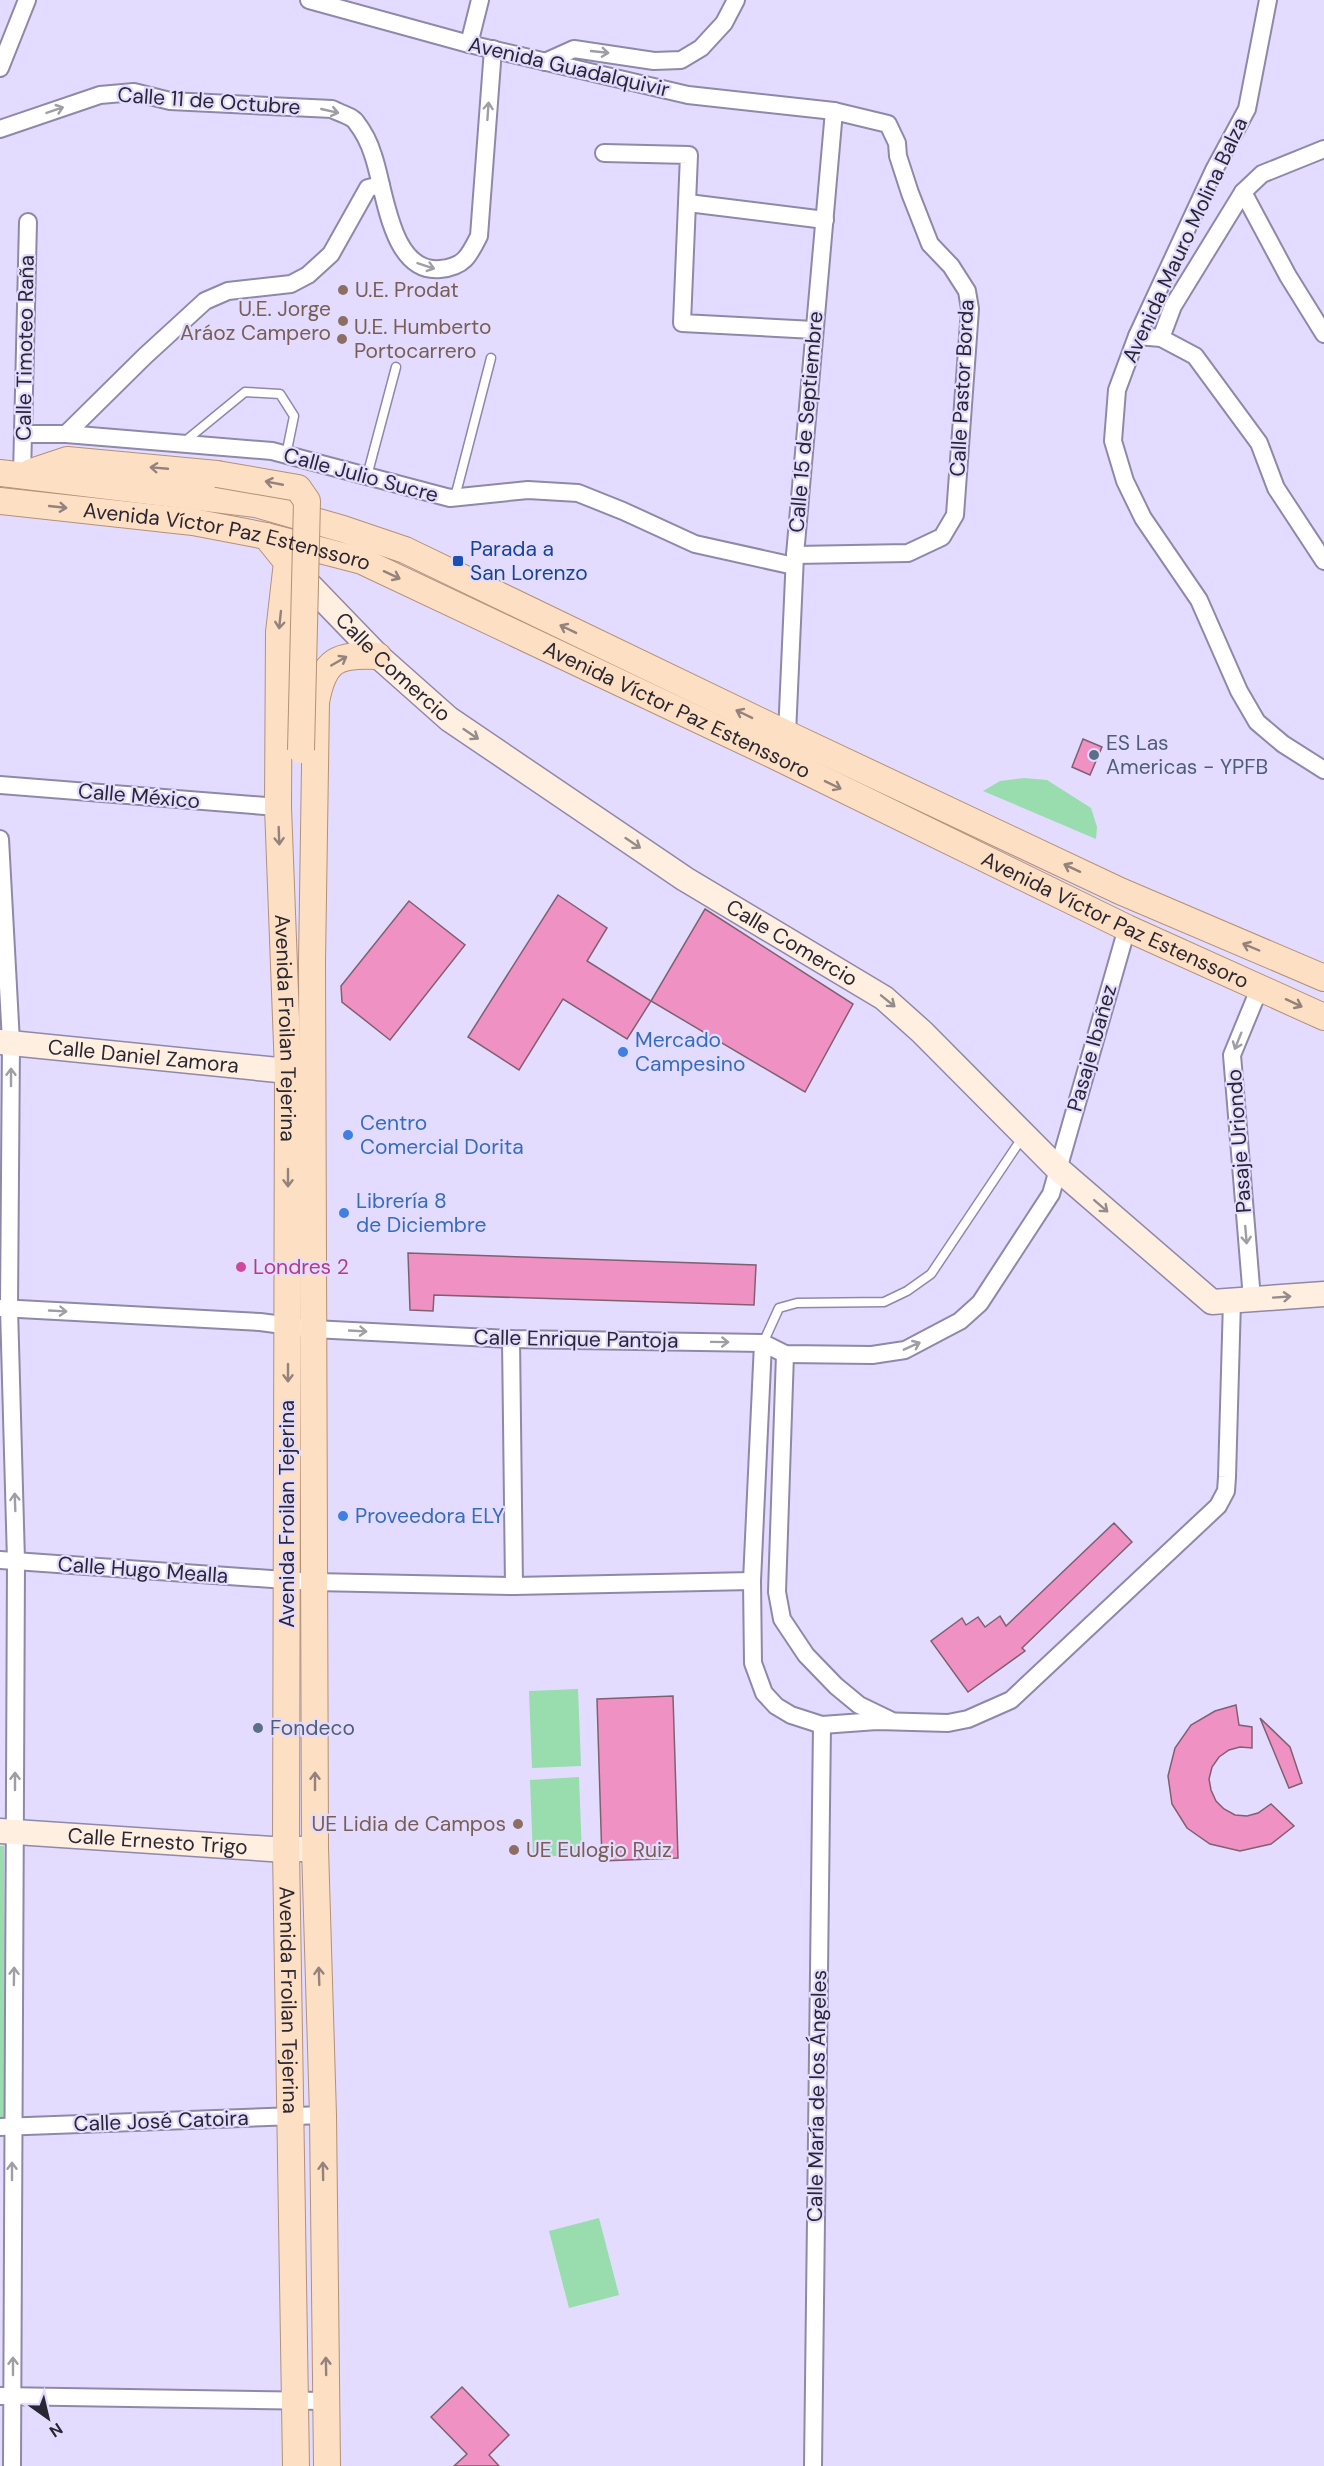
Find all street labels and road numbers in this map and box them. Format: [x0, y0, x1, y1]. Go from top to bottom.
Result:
street label: Avenida Guadalquivir [466, 30, 672, 104]
street label: Calle 11 de Octubre [117, 81, 302, 121]
street label: Avenida Mauro Molina Balza [1116, 113, 1254, 367]
street label: Calle Timoteo Raña [9, 255, 41, 441]
street label: Calle Pastor Borda [943, 299, 981, 477]
street label: Calle 15 de Septiembre [782, 310, 830, 534]
street label: Calle Julio Sucre [280, 441, 442, 509]
street label: Avenida Víctor Paz Estenssoro [82, 496, 376, 577]
street label: Calle Comercio [329, 606, 457, 728]
street label: Avenida Víctor Paz Estenssoro [539, 635, 815, 785]
street label: Calle México [77, 777, 201, 815]
street label: Avenida Víctor Paz Estenssoro [977, 845, 1253, 995]
street label: Calle Comercio [721, 893, 863, 993]
street label: Avenida Froilan Tejerina [268, 914, 302, 1142]
street label: Pasaje Ibañez [1061, 981, 1123, 1115]
street label: Calle Daniel Zamora [46, 1033, 240, 1080]
street label: Pasaje Uriondo [1220, 1068, 1258, 1214]
street label: Calle Enrique Pantoja [473, 1323, 679, 1355]
street label: Avenida Froilan Tejerina [273, 1400, 301, 1628]
street label: Calle Hugo Mealla [57, 1550, 229, 1590]
street label: Calle Ernesto Trigo [67, 1822, 249, 1861]
street label: Avenida Froilan Tejerina [273, 1886, 304, 2114]
street label: Calle María de los Ángeles [801, 1970, 833, 2222]
street label: Calle José Catoira [73, 2104, 249, 2138]

